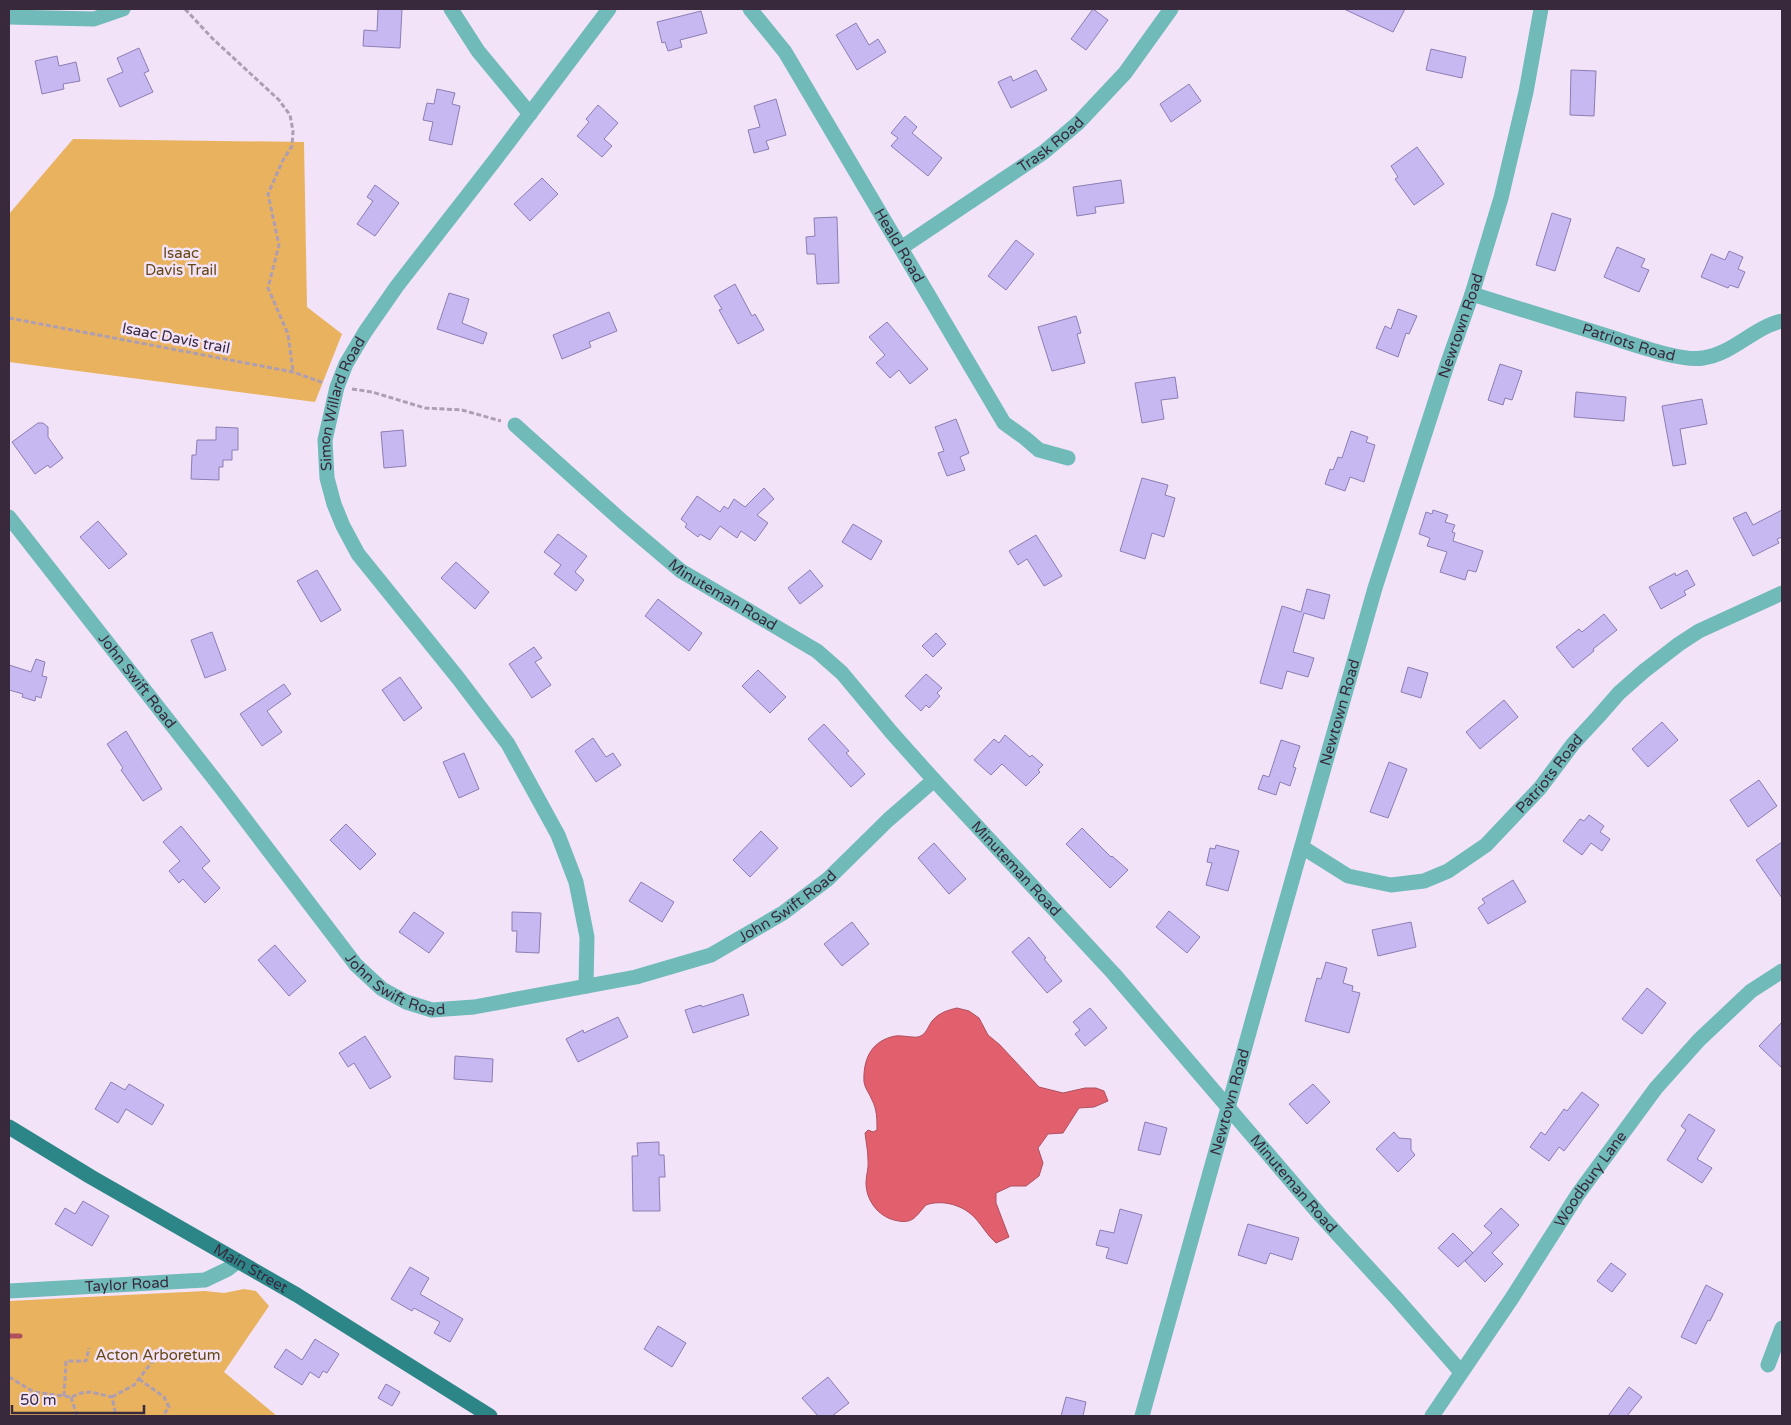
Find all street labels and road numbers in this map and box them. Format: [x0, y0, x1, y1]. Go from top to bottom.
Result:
street label: Trask Road [1014, 113, 1088, 176]
street label: Heald Road [870, 205, 928, 286]
street label: Newtown Road [1434, 271, 1487, 381]
street label: Isaac Davis trail [120, 319, 232, 357]
street label: Patriots Road [1580, 320, 1677, 365]
street label: Simon Willard Road [315, 333, 369, 471]
street label: Minuteman Road [665, 555, 780, 634]
street label: John Swift Road [94, 630, 180, 732]
street label: Newtown Road [1316, 657, 1363, 768]
street label: Patriots Road [1512, 730, 1587, 817]
street label: Minuteman Road [968, 817, 1065, 920]
street label: John Swift Road [735, 867, 840, 946]
street label: John Swift Road [341, 950, 446, 1020]
street label: Newtown Road [1206, 1047, 1253, 1157]
street label: Woodbury Lane [1550, 1128, 1630, 1230]
street label: Minuteman Road [1246, 1131, 1341, 1236]
street label: Main Street [210, 1240, 291, 1297]
street label: Taylor Road [84, 1273, 170, 1296]

